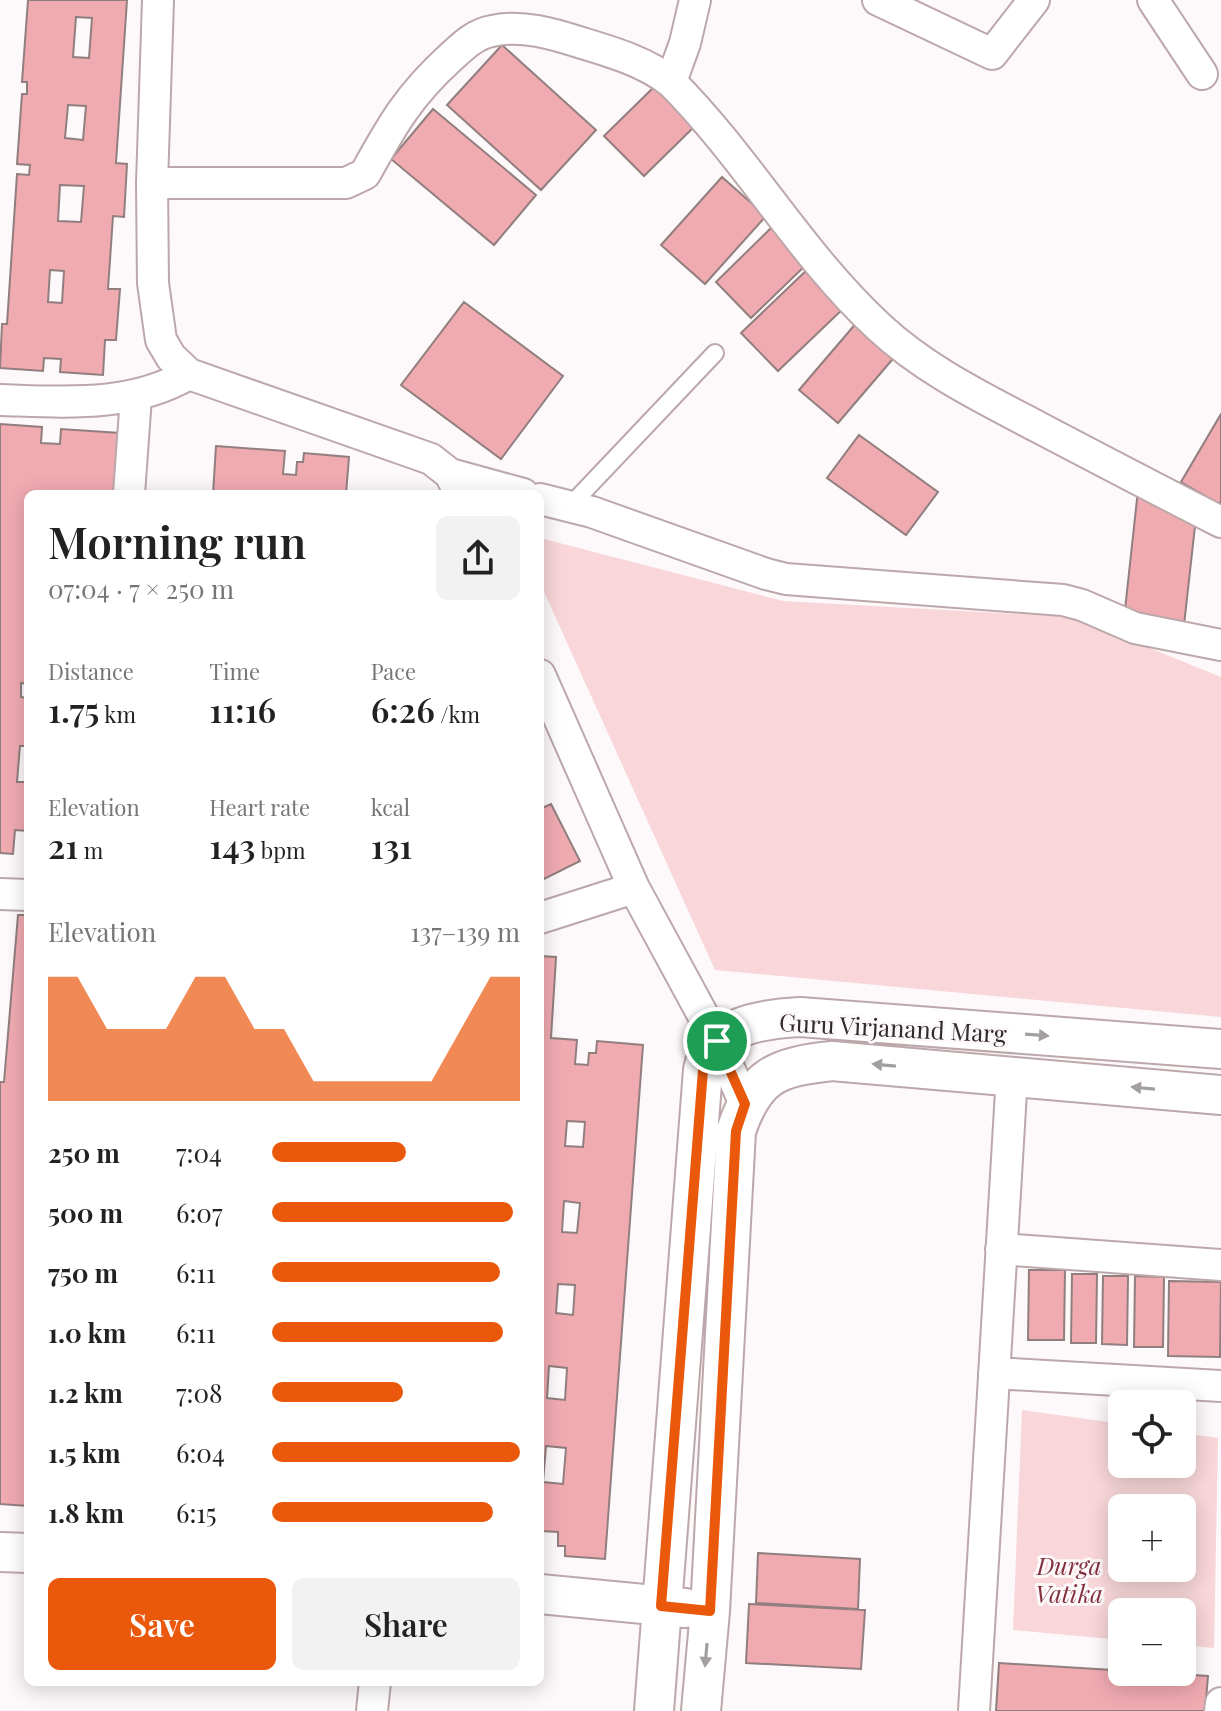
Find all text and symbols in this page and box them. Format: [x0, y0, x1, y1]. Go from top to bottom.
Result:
text: Morning run [48, 511, 306, 570]
button: share [436, 516, 520, 600]
text: 07:04 · 7 × 250 m [48, 571, 234, 606]
text: Distance [48, 656, 134, 686]
text: Time [209, 656, 260, 686]
text: Pace [371, 656, 416, 686]
text: 1.75 [48, 686, 99, 732]
text: 11:16 [209, 686, 276, 732]
text: 6:26 [371, 686, 435, 732]
text: km [99, 699, 136, 729]
text: /km [435, 699, 480, 729]
text: Elevation [48, 792, 140, 822]
text: Heart rate [209, 792, 310, 822]
text: kcal [371, 792, 410, 822]
text: 21 [48, 822, 78, 868]
text: 143 [209, 822, 255, 868]
text: 131 [371, 822, 412, 868]
text: m [78, 835, 103, 865]
text: bpm [255, 835, 306, 865]
text: Elevation [48, 914, 156, 949]
text: 137–139 m [410, 914, 520, 949]
street label: Guru Virjanand Marg [778, 1005, 1008, 1049]
pin [683, 1007, 751, 1075]
icon: arrive [695, 1019, 739, 1063]
one-way arrow [1025, 1029, 1050, 1042]
one-way arrow [871, 1058, 896, 1071]
one-way arrow [1130, 1081, 1155, 1094]
text: 250 m [48, 1135, 120, 1170]
text: 7:04 [176, 1135, 222, 1170]
text: 500 m [48, 1195, 123, 1230]
text: 6:07 [176, 1195, 223, 1230]
text: 750 m [48, 1255, 118, 1290]
text: 6:11 [176, 1255, 216, 1290]
text: 1.0 km [48, 1315, 126, 1350]
text: 6:11 [176, 1315, 216, 1350]
text: 1.2 km [48, 1375, 123, 1410]
text: 7:08 [176, 1375, 223, 1410]
map controls [1108, 1390, 1196, 1686]
button: locate [1108, 1390, 1196, 1478]
text: 1.5 km [48, 1435, 121, 1470]
text: 6:04 [176, 1435, 225, 1470]
button: + [1108, 1494, 1196, 1582]
text: 1.8 km [48, 1495, 124, 1530]
text: 6:15 [176, 1495, 216, 1530]
park label: Durga Vatika [1035, 1549, 1103, 1609]
button: Save [48, 1578, 276, 1670]
button: Share [292, 1578, 520, 1670]
button: − [1108, 1598, 1196, 1686]
one-way arrow [699, 1643, 712, 1668]

